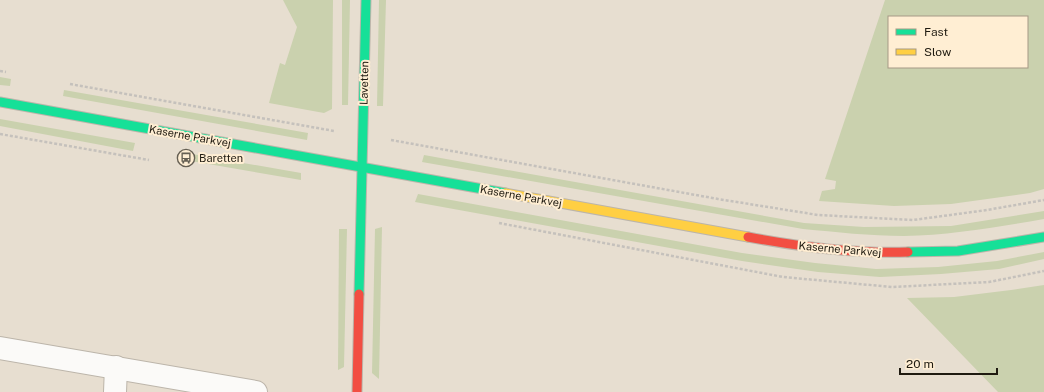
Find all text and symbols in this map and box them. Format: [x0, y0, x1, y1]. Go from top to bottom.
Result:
legend [888, 16, 1028, 68]
text: Fast [924, 25, 949, 39]
text: Slow [924, 45, 952, 59]
street label: Lavetten [358, 61, 370, 105]
street label: Kaserne Parkvej [148, 123, 232, 149]
bus stop icon: Baretten [176, 148, 196, 168]
place label: Baretten [199, 152, 243, 164]
street label: Kaserne Parkvej [479, 183, 563, 209]
street label: Kaserne Parkvej [798, 239, 882, 259]
scale bar [900, 350, 997, 376]
text: 20 m [906, 357, 934, 371]

